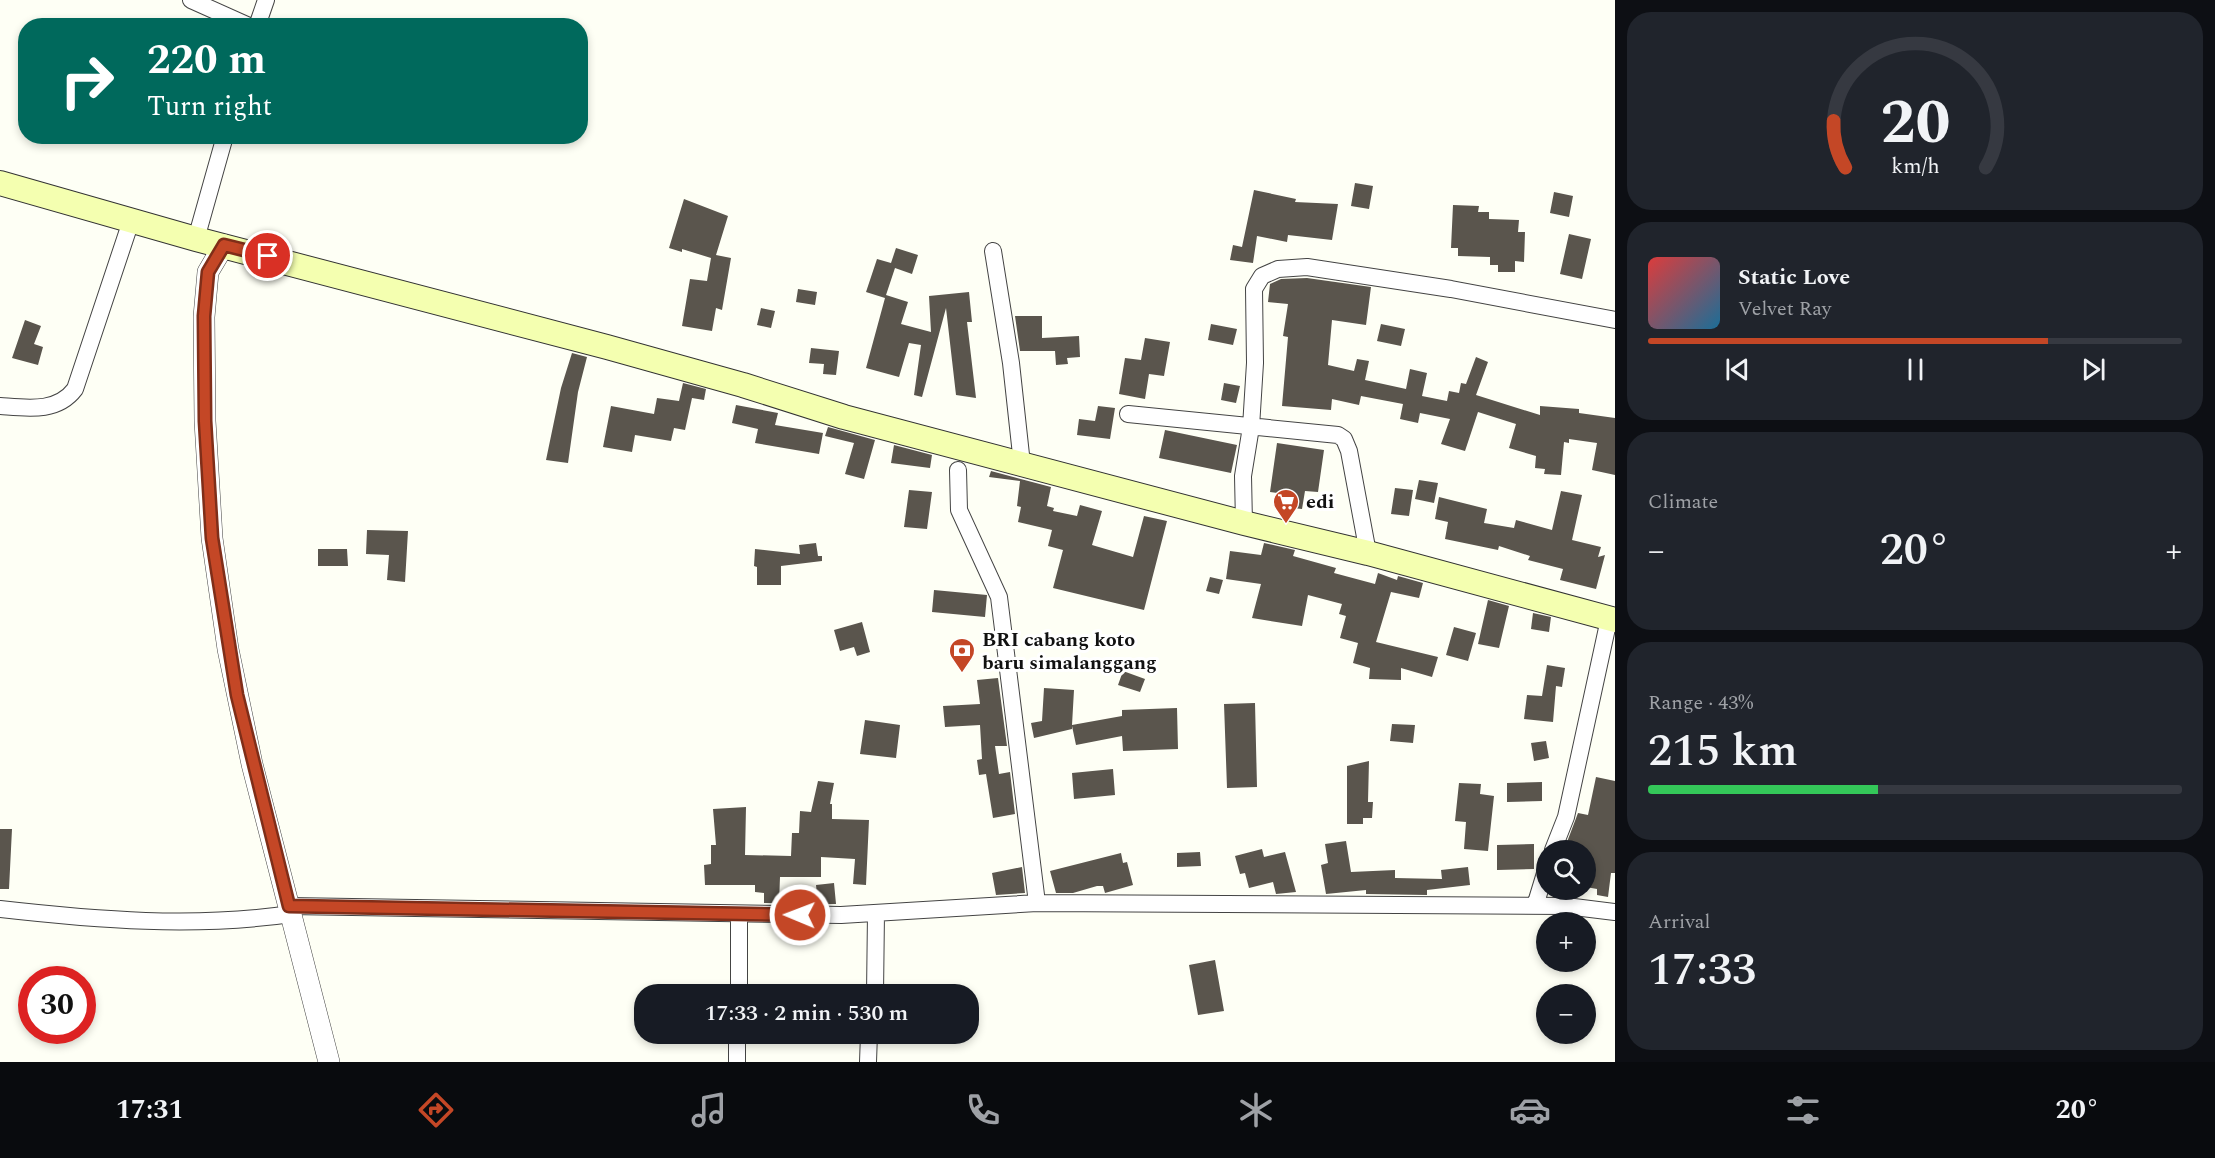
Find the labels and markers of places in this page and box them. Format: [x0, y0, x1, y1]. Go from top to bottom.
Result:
pin [242, 230, 293, 281]
supermarket icon: edi [1271, 487, 1301, 525]
place label: edi [1306, 487, 1334, 517]
place label: BRI cabang koto baru simalanggang [982, 625, 1157, 678]
bank icon: BRI cabang koto baru simalanggang [947, 636, 977, 674]

